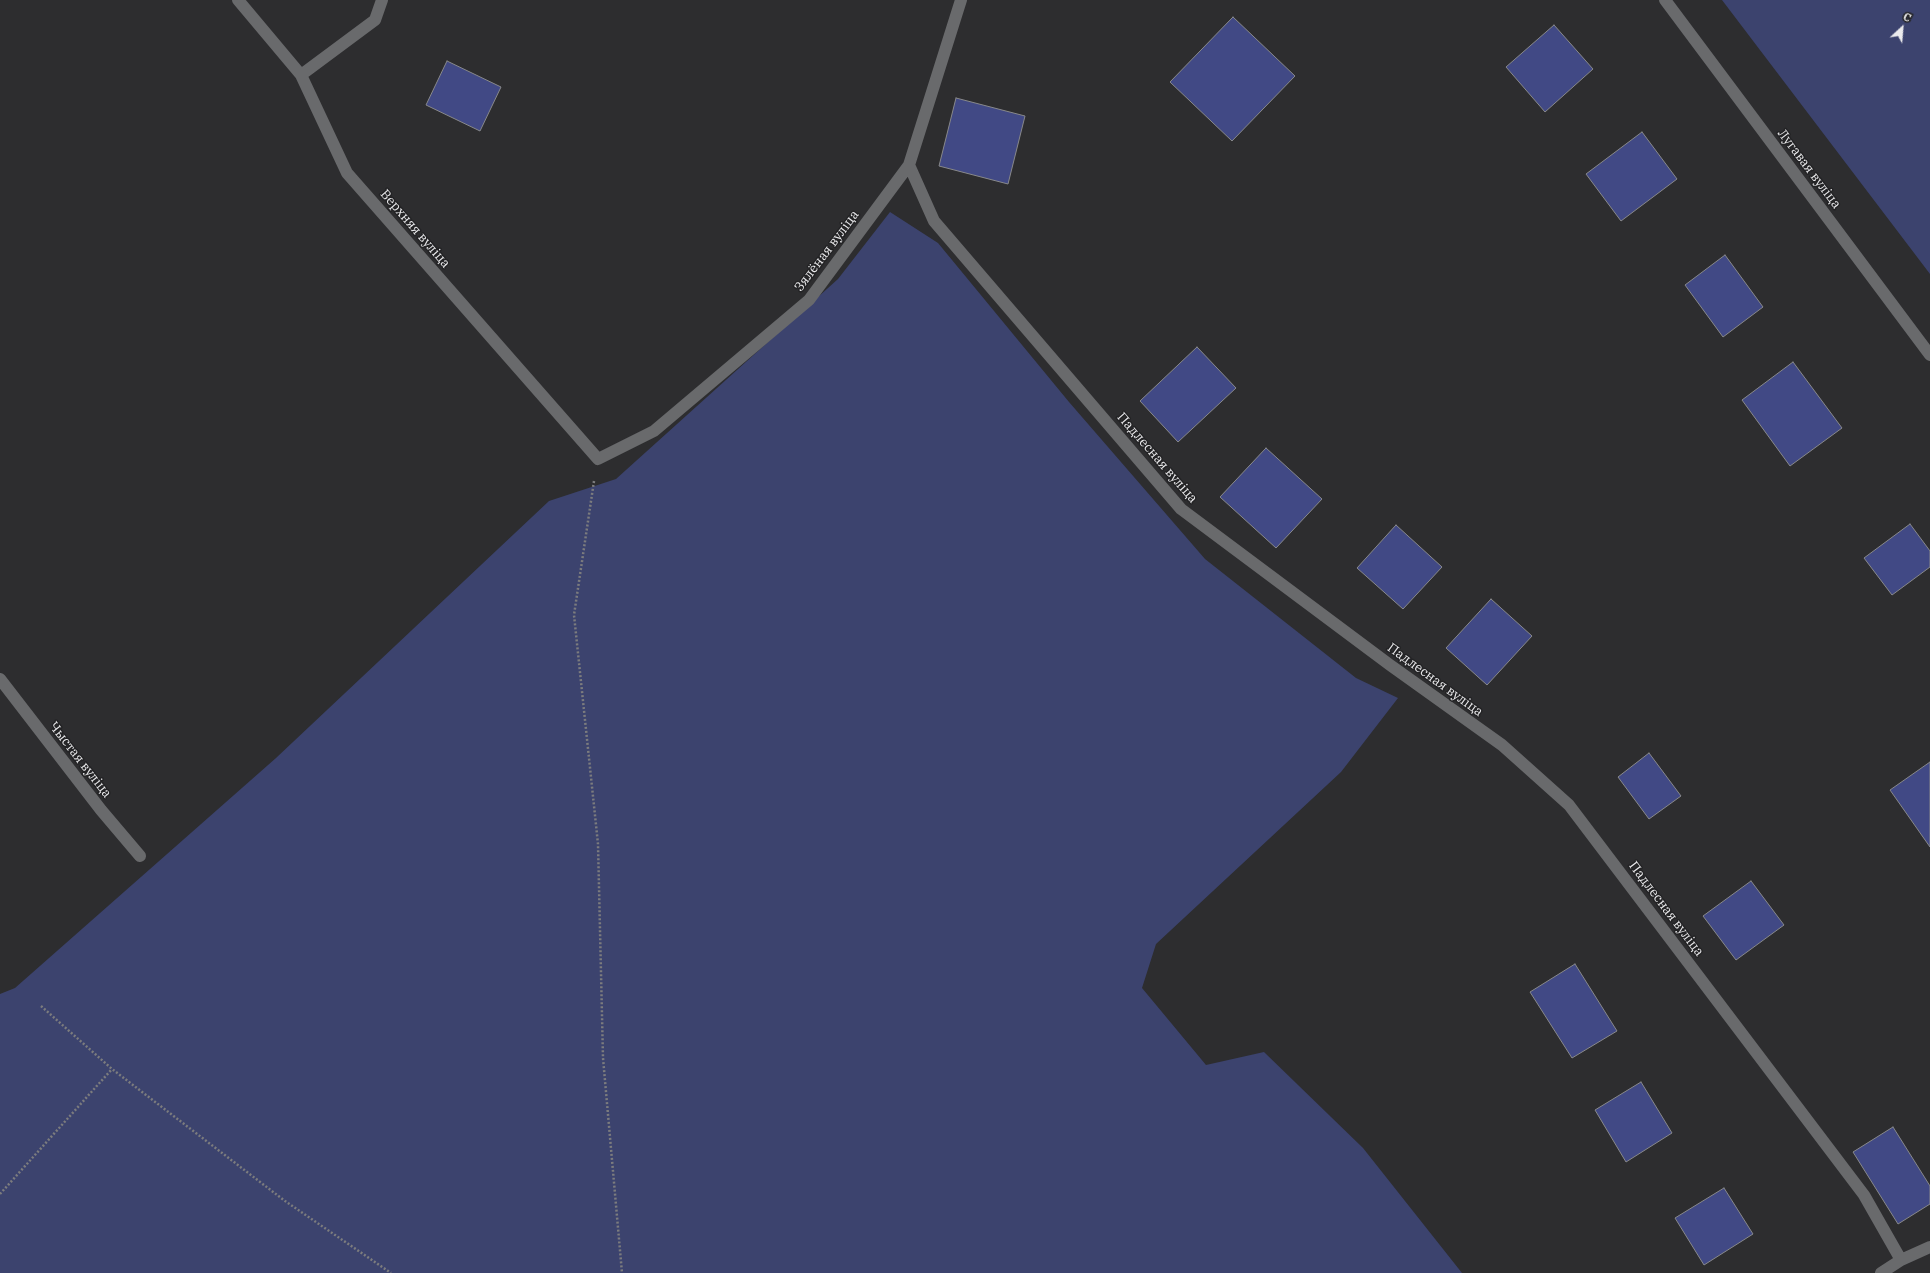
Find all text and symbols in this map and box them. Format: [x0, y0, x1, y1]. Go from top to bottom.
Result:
north arrow [1882, 8, 1922, 48]
text: С [1901, 9, 1914, 25]
street label: Лугавая вуліца [1774, 126, 1844, 212]
street label: Верхняя вуліца [377, 187, 453, 271]
street label: Зялёная вуліца [791, 207, 863, 295]
street label: Падлесная вуліца [1114, 410, 1200, 506]
street label: Падлесная вуліца [1384, 640, 1486, 720]
street label: Чыстая вуліца [46, 719, 114, 801]
street label: Падлесная вуліца [1625, 859, 1707, 959]

